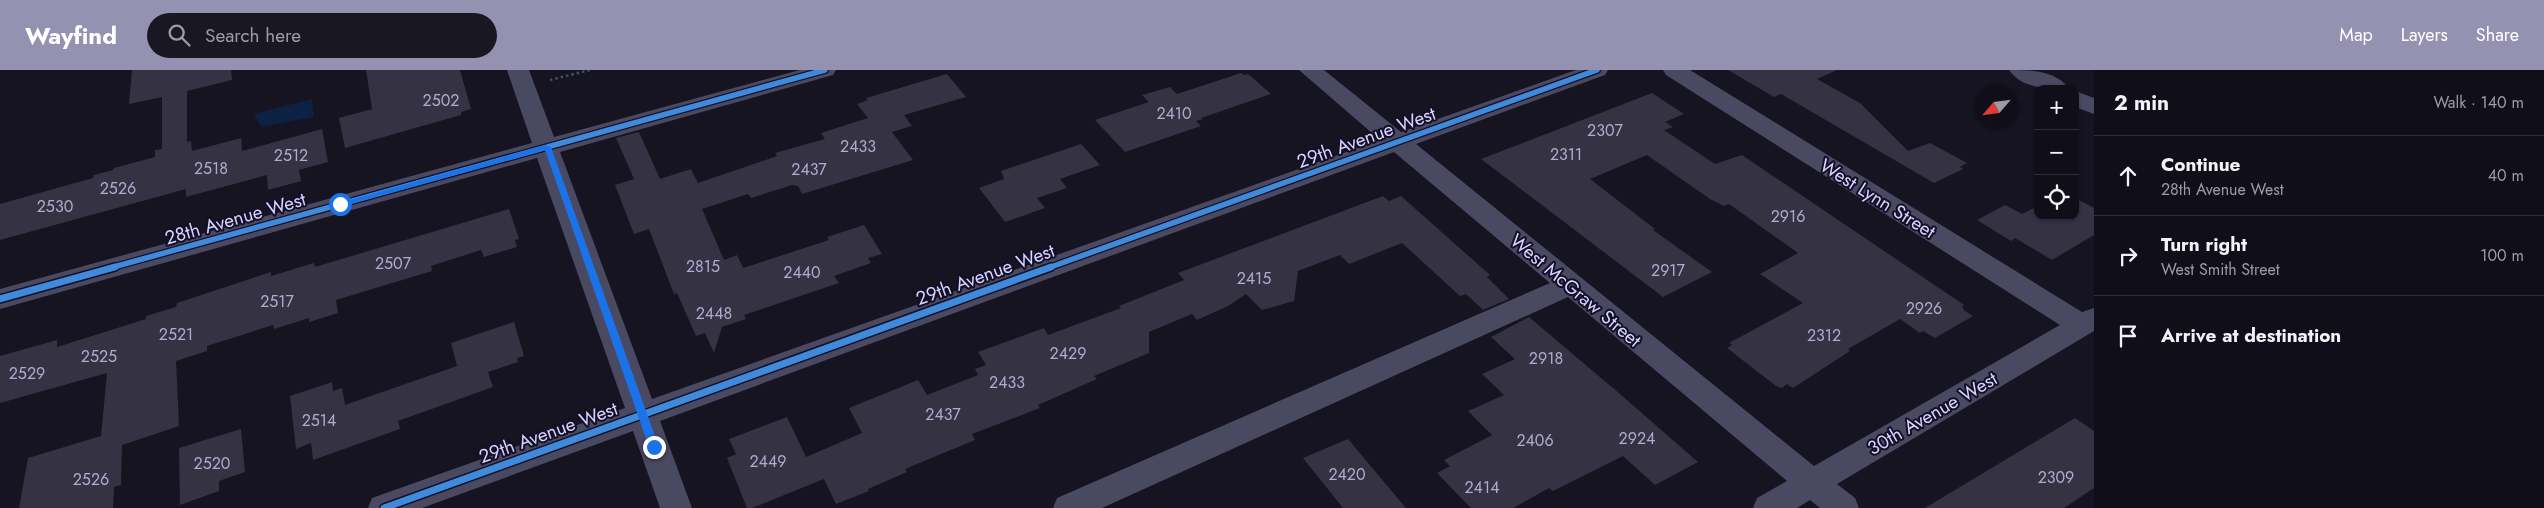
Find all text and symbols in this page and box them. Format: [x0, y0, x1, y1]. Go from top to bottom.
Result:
search box [147, 13, 497, 58]
text: Wayfind [25, 18, 117, 53]
icon: search [165, 21, 193, 49]
text: Search here [205, 22, 301, 49]
text: Map [2339, 22, 2373, 48]
text: Layers [2401, 22, 2448, 48]
text: Share [2476, 22, 2519, 48]
north arrow [1974, 85, 2019, 130]
map controls [2034, 85, 2079, 220]
button: + [2034, 85, 2079, 130]
text: 2 min [2114, 88, 2169, 118]
house number: 2502 [423, 89, 459, 112]
text: Walk · 140 m [2434, 91, 2524, 114]
street label: 29th Avenue West [1293, 100, 1440, 175]
house number: 2410 [1156, 102, 1192, 125]
house number: 2307 [1587, 119, 1624, 142]
button: − [2034, 130, 2079, 175]
house number: 2433 [840, 135, 876, 158]
house number: 2311 [1550, 143, 1582, 166]
house number: 2512 [274, 144, 308, 167]
text: Continue [2161, 151, 2240, 178]
street label: West Lynn Street [1815, 152, 1941, 245]
house number: 2518 [194, 157, 228, 180]
house number: 2437 [791, 158, 827, 181]
icon: ahead [2114, 162, 2142, 190]
text: 40 m [2488, 164, 2524, 187]
button: locate [2034, 175, 2079, 220]
house number: 2526 [100, 177, 136, 200]
text: 28th Avenue West [2161, 178, 2284, 201]
street label: 28th Avenue West [161, 185, 309, 252]
route start [329, 193, 352, 216]
house number: 2530 [37, 195, 73, 218]
house number: 2916 [1771, 205, 1805, 228]
street label: West McGraw Street [1504, 227, 1647, 354]
text: Turn right [2161, 231, 2247, 258]
street label: 29th Avenue West [912, 237, 1059, 312]
icon: right [2114, 242, 2142, 270]
text: 100 m [2480, 244, 2524, 267]
house number: 2507 [375, 252, 412, 275]
house number: 2815 [686, 255, 720, 278]
text: West Smith Street [2161, 258, 2280, 281]
house number: 2917 [1651, 259, 1686, 282]
house number: 2440 [783, 261, 821, 284]
house number: 2415 [1237, 267, 1271, 290]
house number: 2517 [260, 290, 294, 313]
house number: 2926 [1906, 297, 1942, 320]
house number: 2448 [696, 302, 732, 325]
icon: arrive [2114, 322, 2142, 350]
text: Arrive at destination [2161, 322, 2341, 349]
house number: 2521 [159, 323, 193, 346]
house number: 2312 [1807, 324, 1841, 347]
house number: 2429 [1050, 342, 1086, 365]
house number: 2525 [81, 345, 117, 368]
house number: 2918 [1529, 347, 1563, 370]
house number: 2529 [9, 362, 45, 385]
street label: 30th Avenue West [1862, 365, 2003, 462]
house number: 2433 [989, 371, 1025, 394]
street label: 29th Avenue West [475, 395, 622, 470]
house number: 2437 [925, 403, 961, 426]
house number: 2514 [302, 409, 336, 432]
house number: 2924 [1619, 427, 1655, 450]
house number: 2406 [1516, 429, 1554, 452]
route end [643, 436, 666, 459]
house number: 2449 [750, 450, 786, 473]
house number: 2520 [194, 452, 230, 475]
house number: 2420 [1328, 463, 1366, 486]
house number: 2309 [2038, 466, 2074, 489]
house number: 2526 [73, 468, 109, 491]
house number: 2414 [1465, 476, 1499, 499]

